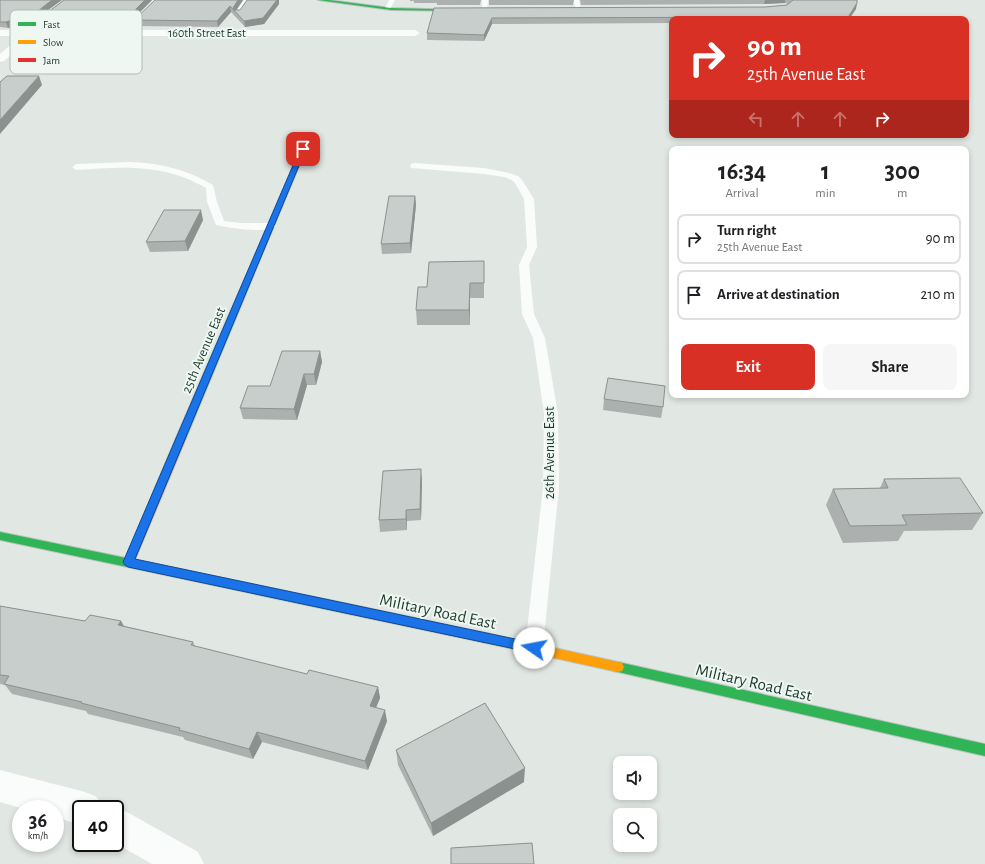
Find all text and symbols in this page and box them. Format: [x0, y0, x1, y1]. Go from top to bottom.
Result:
legend [10, 10, 142, 74]
text: Fast [43, 19, 61, 30]
street label: 160th Street East [168, 27, 246, 39]
icon: right [681, 32, 733, 84]
text: 90 m [747, 33, 802, 61]
text: Slow [43, 37, 64, 48]
text: Jam [43, 55, 60, 66]
text: 25th Avenue East [747, 66, 865, 84]
icon: left [745, 108, 767, 130]
icon: ahead [787, 108, 809, 130]
icon: ahead [829, 108, 851, 130]
icon: right [871, 108, 893, 130]
pin [286, 132, 320, 166]
icon: arrive [292, 138, 314, 160]
text: 16:34 [718, 160, 766, 184]
text: 1 [821, 160, 830, 184]
text: 300 [885, 160, 920, 184]
text: Arrival [725, 187, 759, 200]
text: min [815, 187, 836, 200]
text: m [897, 187, 907, 200]
text: Turn right [717, 223, 776, 238]
icon: right [683, 228, 705, 250]
text: 90 m [926, 231, 955, 246]
text: 25th Avenue East [717, 241, 802, 254]
icon: arrive [683, 284, 705, 306]
text: Arrive at destination [717, 287, 840, 302]
text: 210 m [921, 287, 955, 302]
street label: 25th Avenue East [180, 305, 229, 395]
button: Exit [681, 344, 815, 390]
button: Share [823, 344, 957, 390]
street label: 26th Avenue East [543, 406, 557, 499]
street label: Military Road East [378, 591, 498, 633]
position arrow [513, 627, 555, 669]
street label: Military Road East [694, 661, 814, 705]
map controls [613, 756, 657, 852]
button: sound [613, 756, 657, 800]
speed limit sign: 40 [72, 800, 124, 852]
button: search [613, 808, 657, 852]
text: 36 [29, 811, 47, 831]
text: km/h [28, 831, 48, 841]

